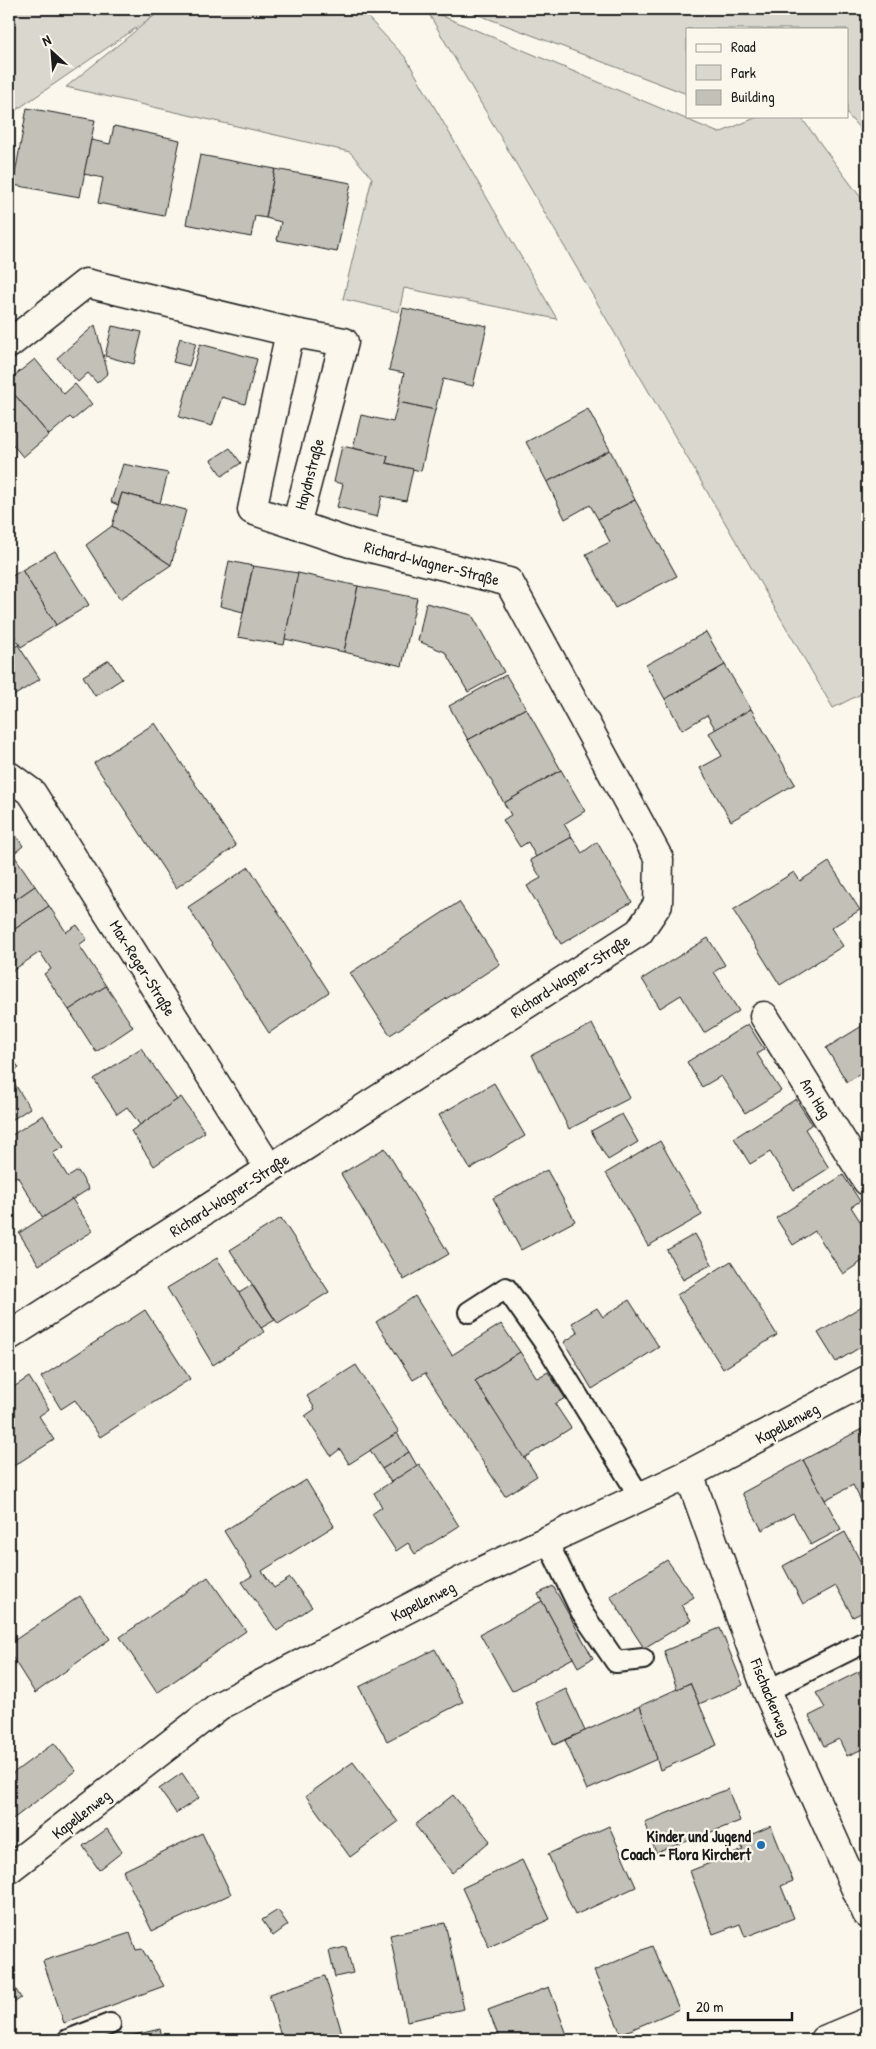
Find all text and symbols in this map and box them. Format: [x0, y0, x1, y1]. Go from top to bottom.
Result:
north arrow [28, 28, 78, 78]
legend [686, 28, 848, 118]
text: N [39, 29, 54, 50]
text: Road [731, 36, 756, 57]
text: Park [731, 62, 756, 83]
text: Building [731, 86, 775, 107]
street label: Haydnstraße [289, 435, 329, 512]
street label: Richard-Wagner-Straße [362, 536, 502, 591]
street label: Max-Reger-Straße [105, 916, 182, 1021]
street label: Richard-Wagner-Straße [506, 929, 635, 1023]
street label: Am Hag [795, 1074, 837, 1122]
street label: Richard-Wagner-Straße [165, 1148, 294, 1242]
street label: Kapellenweg [751, 1397, 823, 1449]
street label: Kapellenweg [387, 1575, 459, 1627]
street label: Fischackerweg [745, 1654, 796, 1739]
street label: Kapellenweg [47, 1784, 115, 1844]
place label: Kinder und Jugend Coach - Flora Kirchert [621, 1825, 752, 1865]
marker: Kinder und Jugend Coach - Flora Kirchert [755, 1839, 767, 1851]
scale bar [688, 1989, 792, 2021]
text: 20 m [696, 1996, 723, 2017]

